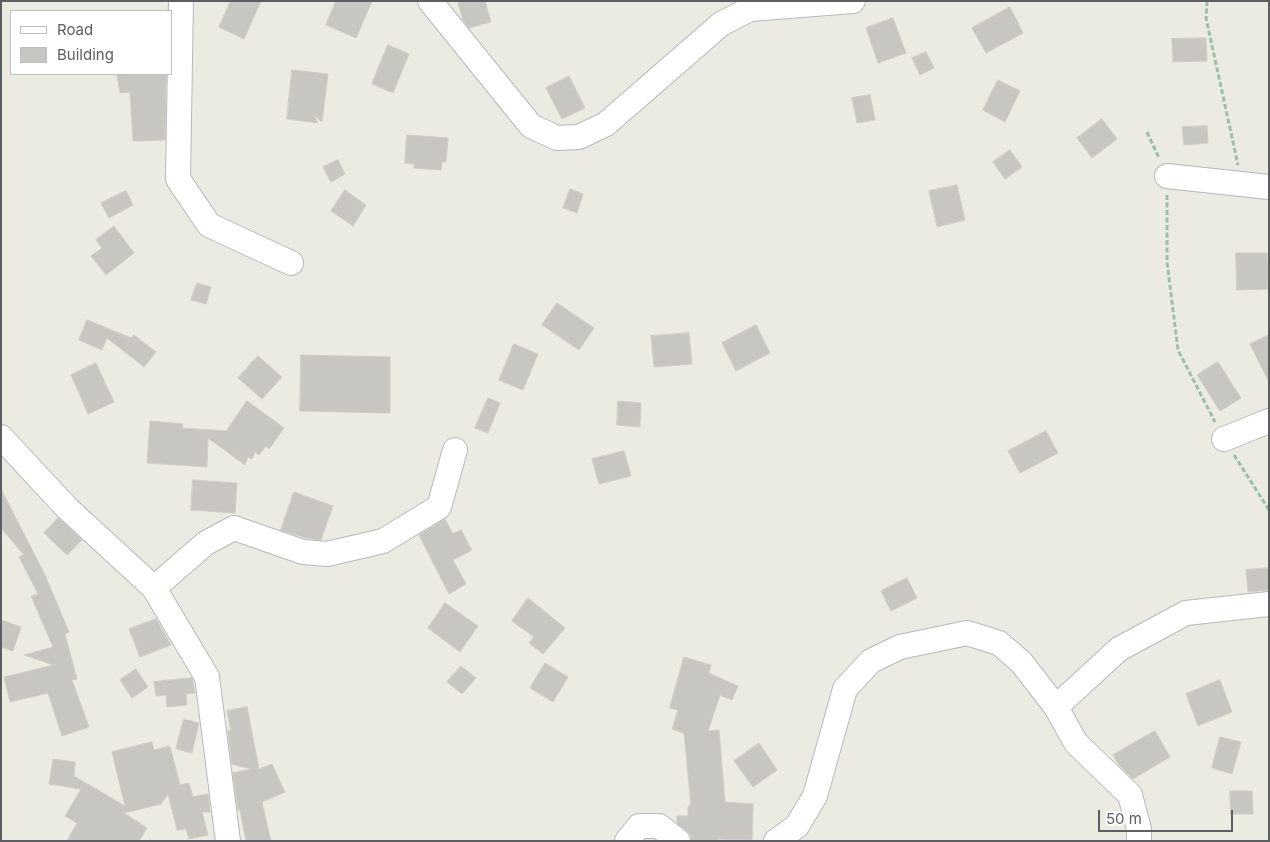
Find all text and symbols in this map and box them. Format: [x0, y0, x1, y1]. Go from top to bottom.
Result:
legend [10, 10, 172, 75]
text: Road [57, 20, 93, 39]
text: Building [57, 45, 114, 64]
scale bar [1100, 800, 1235, 832]
text: 50 m [1106, 809, 1142, 828]

